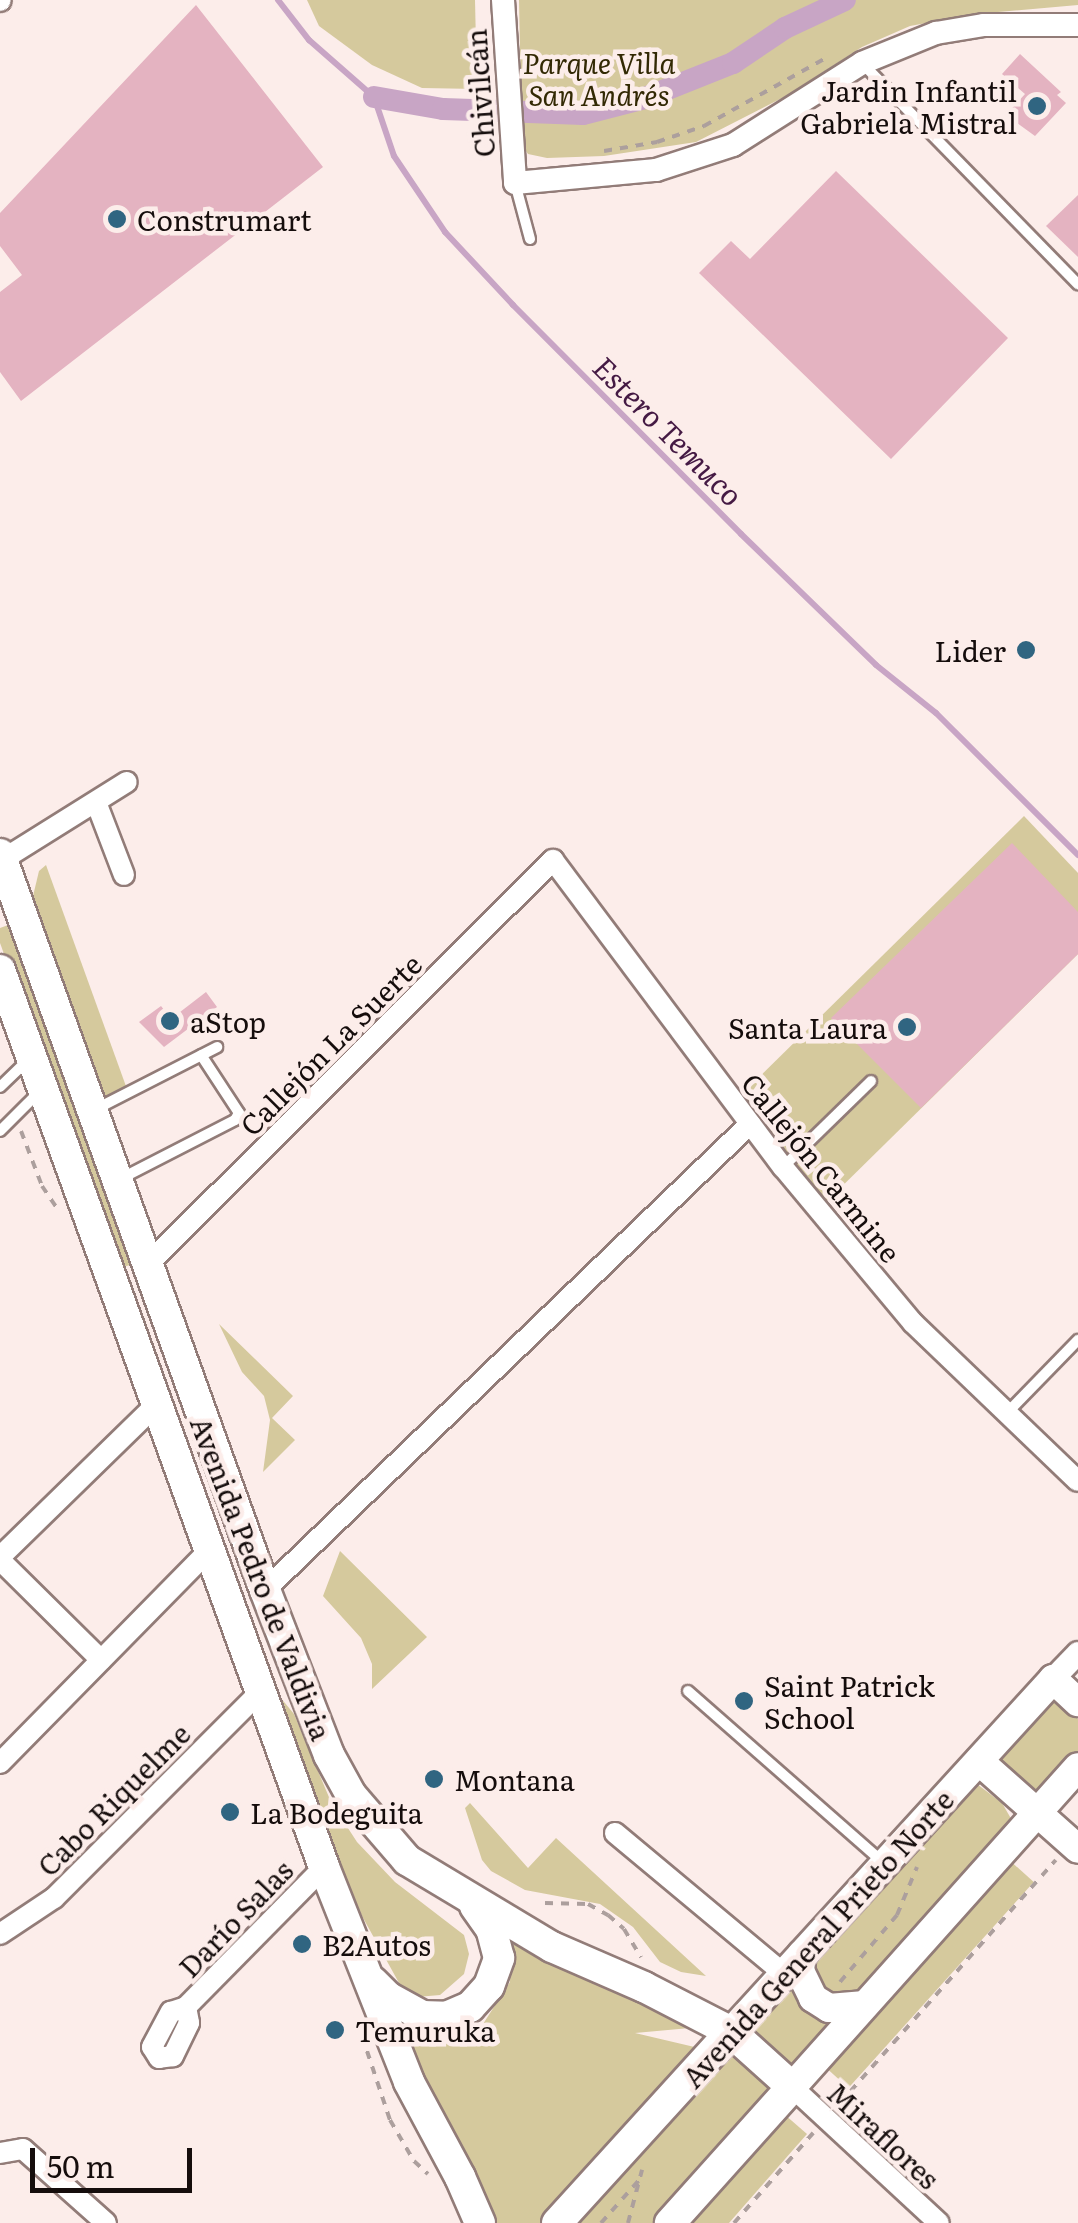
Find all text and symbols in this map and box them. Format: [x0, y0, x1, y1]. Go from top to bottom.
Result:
street label: Chivilcán [458, 28, 500, 158]
park label: Parque Villa San Andrés [523, 45, 675, 111]
place label: Jardin Infantil Gabriela Mistral [800, 73, 1017, 139]
marker: Jardin Infantil Gabriela Mistral [1026, 95, 1048, 117]
place label: Construmart [137, 202, 312, 236]
marker: Construmart [106, 208, 128, 230]
water label: Estero Temuco [587, 348, 751, 512]
place label: Lider [934, 633, 1006, 667]
marker: Lider [1015, 639, 1037, 661]
street label: Callejón La Suerte [232, 946, 428, 1142]
place label: aStop [190, 1004, 266, 1038]
marker: aStop [159, 1010, 181, 1032]
place label: Santa Laura [728, 1010, 887, 1044]
marker: Santa Laura [896, 1016, 918, 1038]
street label: Callejón Carmine [736, 1066, 908, 1268]
street label: Avenida Pedro de Valdivia [185, 1412, 339, 1744]
place label: Saint Patrick School [764, 1668, 935, 1734]
marker: Saint Patrick School [733, 1690, 755, 1712]
street label: Cabo Riquelme [30, 1716, 196, 1882]
place label: Montana [454, 1762, 575, 1796]
marker: Montana [423, 1768, 445, 1790]
street label: Avenida General Prieto Norte [674, 1782, 960, 2094]
place label: La Bodeguita [250, 1795, 423, 1829]
marker: La Bodeguita [219, 1801, 241, 1823]
street label: Darío Salas [171, 1853, 299, 1983]
place label: B2Autos [322, 1927, 431, 1961]
marker: B2Autos [291, 1933, 313, 1955]
place label: Temuruka [355, 2013, 495, 2047]
marker: Temuruka [324, 2019, 346, 2041]
street label: Miraflores [821, 2075, 947, 2195]
scale bar [35, 2128, 198, 2190]
text: 50 m [47, 2143, 115, 2187]

